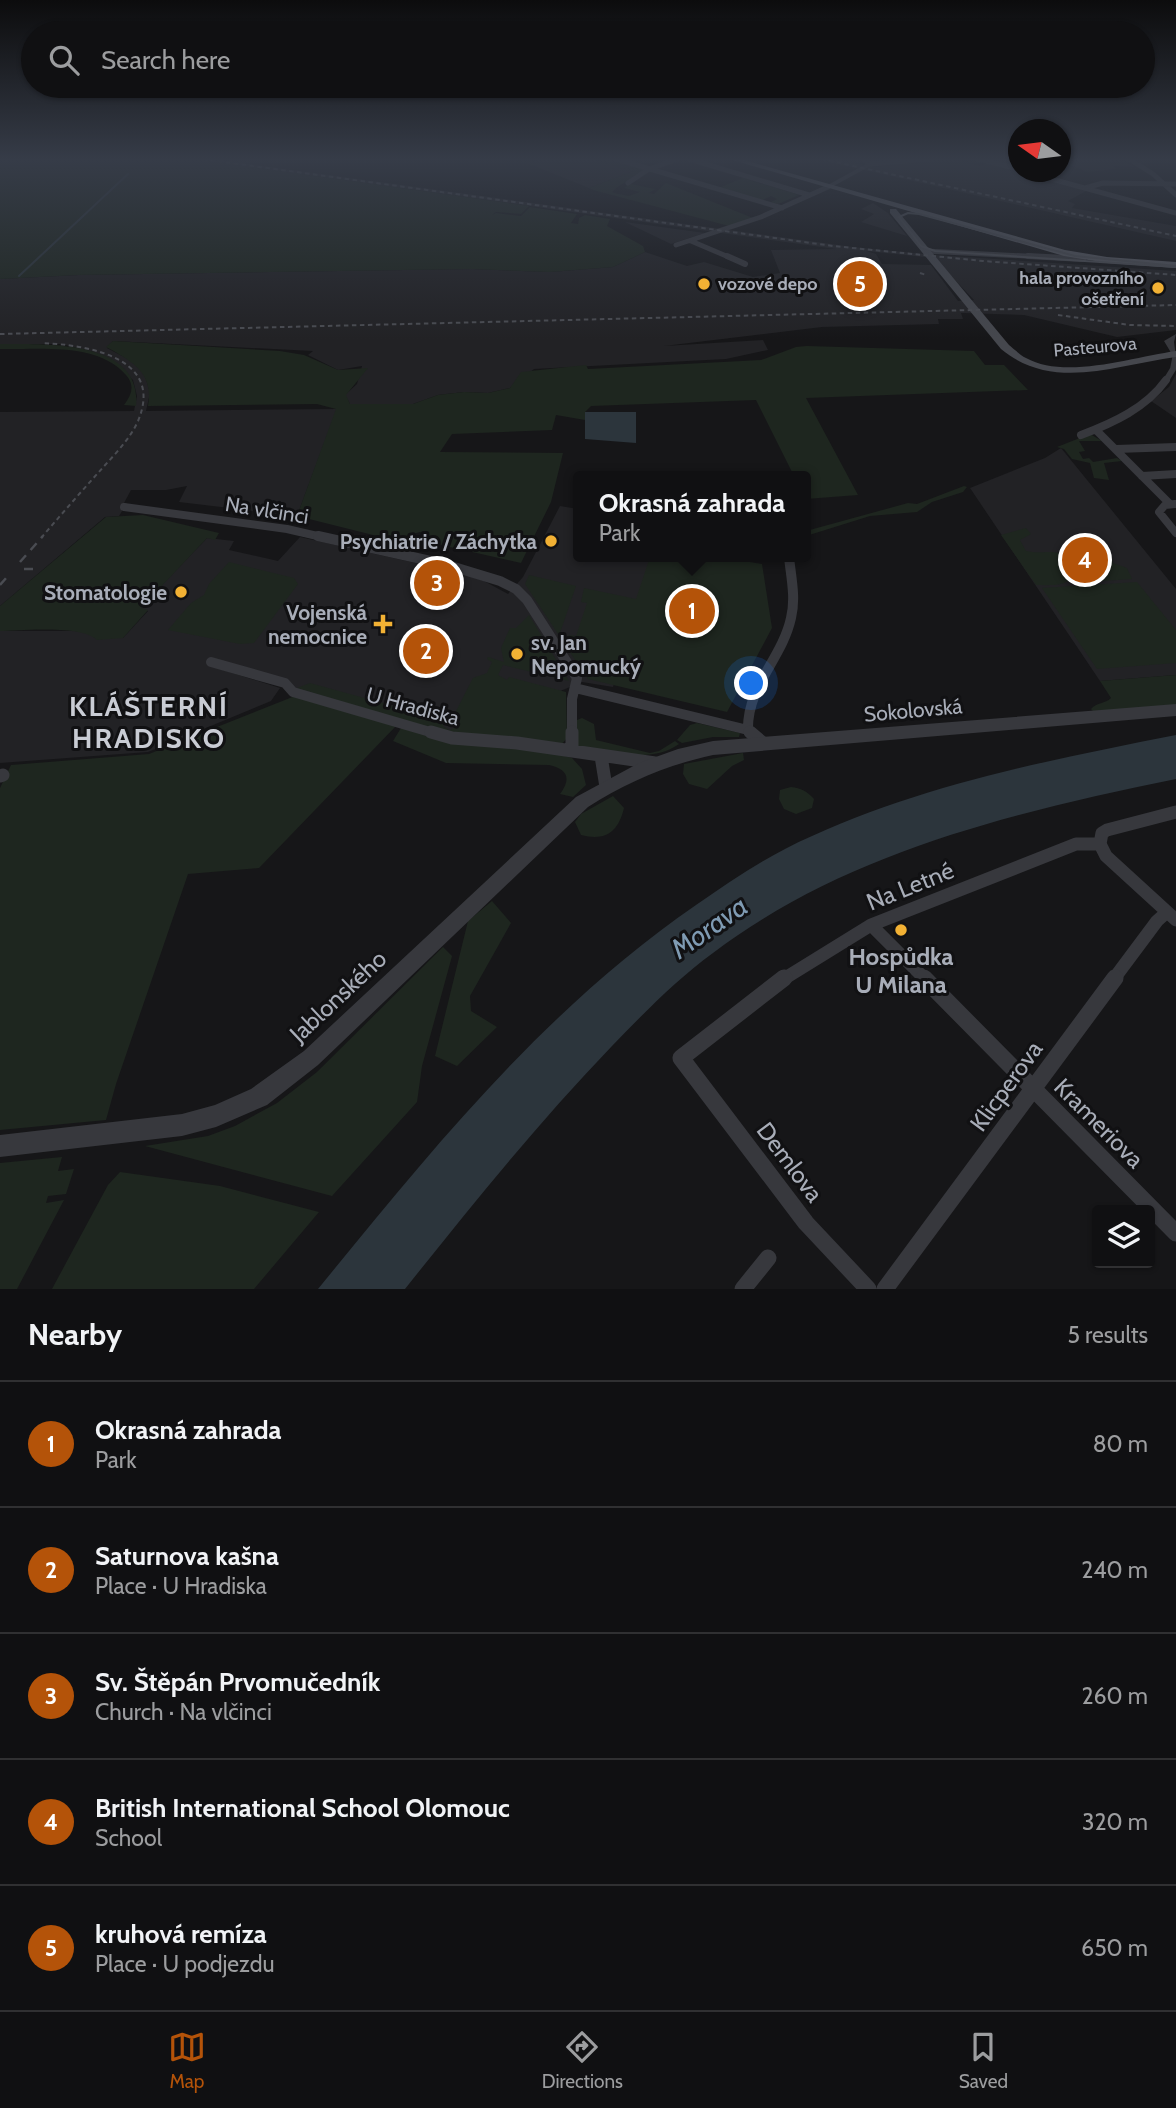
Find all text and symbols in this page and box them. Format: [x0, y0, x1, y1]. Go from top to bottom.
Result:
search box [21, 21, 1155, 98]
icon: search [45, 41, 83, 79]
text: Search here [101, 44, 230, 76]
north arrow [1008, 119, 1071, 182]
pin: 5 [837, 258, 883, 310]
place label: hala provozního ošetření [1019, 267, 1144, 310]
place label: vozové depo [718, 273, 818, 295]
marker: vozové depo [696, 276, 712, 292]
marker: hala provozního ošetření [1150, 280, 1166, 296]
street label: Pasteurova [1053, 332, 1138, 362]
popup [573, 471, 811, 562]
text: Okrasná zahrada [599, 487, 785, 519]
street label: Na vlčinci [223, 491, 311, 529]
text: Park [599, 519, 640, 547]
place label: Psychiatrie / Záchytka [340, 529, 538, 554]
marker: Psychiatrie / Záchytka [543, 533, 559, 549]
pin: 4 [1062, 534, 1108, 586]
pin: 3 [414, 557, 460, 609]
place label: Stomatologie [44, 580, 167, 605]
marker: Stomatologie [173, 584, 189, 600]
pin: 1 [669, 585, 715, 637]
place label: Vojenská nemocnice [268, 600, 368, 649]
marker: Vojenská nemocnice [373, 614, 393, 634]
pin: 2 [403, 625, 449, 677]
place label: sv. Jan Nepomucký [531, 630, 642, 679]
marker: sv. Jan Nepomucký [509, 646, 525, 662]
your location [734, 666, 768, 700]
street label: U Hradiska [364, 682, 462, 730]
district label: KLÁŠTERNÍ HRADISKO [69, 689, 229, 755]
street label: Sokolovská [863, 693, 963, 727]
street label: Na Letné [862, 855, 958, 917]
water label: Morava [663, 888, 754, 966]
marker: Hospůdka U Milana [893, 922, 909, 938]
place label: Hospůdka U Milana [848, 942, 954, 999]
street label: Jablonského [283, 944, 392, 1049]
street label: Klicperova [964, 1035, 1049, 1137]
street label: Krameriova [1048, 1072, 1150, 1174]
street label: Demlova [751, 1116, 830, 1208]
map controls [1092, 1205, 1155, 1268]
button: layers [1092, 1205, 1155, 1268]
text: Nearby [28, 1316, 122, 1353]
text: 5 results [1067, 1321, 1148, 1349]
text: Okrasná zahrada [95, 1414, 281, 1446]
text: 1 [47, 1430, 55, 1458]
text: 80 m [1093, 1430, 1148, 1458]
text: Park [95, 1446, 136, 1474]
text: Saturnova kašna [95, 1540, 279, 1572]
text: 2 [45, 1556, 57, 1584]
text: 240 m [1081, 1556, 1148, 1584]
text: Place · U Hradiska [95, 1572, 267, 1600]
text: Sv. Štěpán Prvomučedník [95, 1666, 380, 1698]
text: 3 [45, 1682, 57, 1710]
text: 260 m [1081, 1682, 1148, 1710]
text: Church · Na vlčinci [95, 1698, 272, 1726]
text: British International School Olomouc [95, 1792, 510, 1824]
text: 4 [44, 1808, 58, 1836]
text: 320 m [1082, 1808, 1148, 1836]
text: School [95, 1824, 162, 1852]
text: kruhová remíza [95, 1918, 267, 1950]
text: 5 [45, 1934, 57, 1962]
text: 650 m [1081, 1934, 1148, 1962]
text: Place · U podjezdu [95, 1950, 275, 1978]
tab: Map [168, 2028, 206, 2093]
tab: Directions [542, 2028, 623, 2093]
tab: Saved [959, 2028, 1008, 2093]

